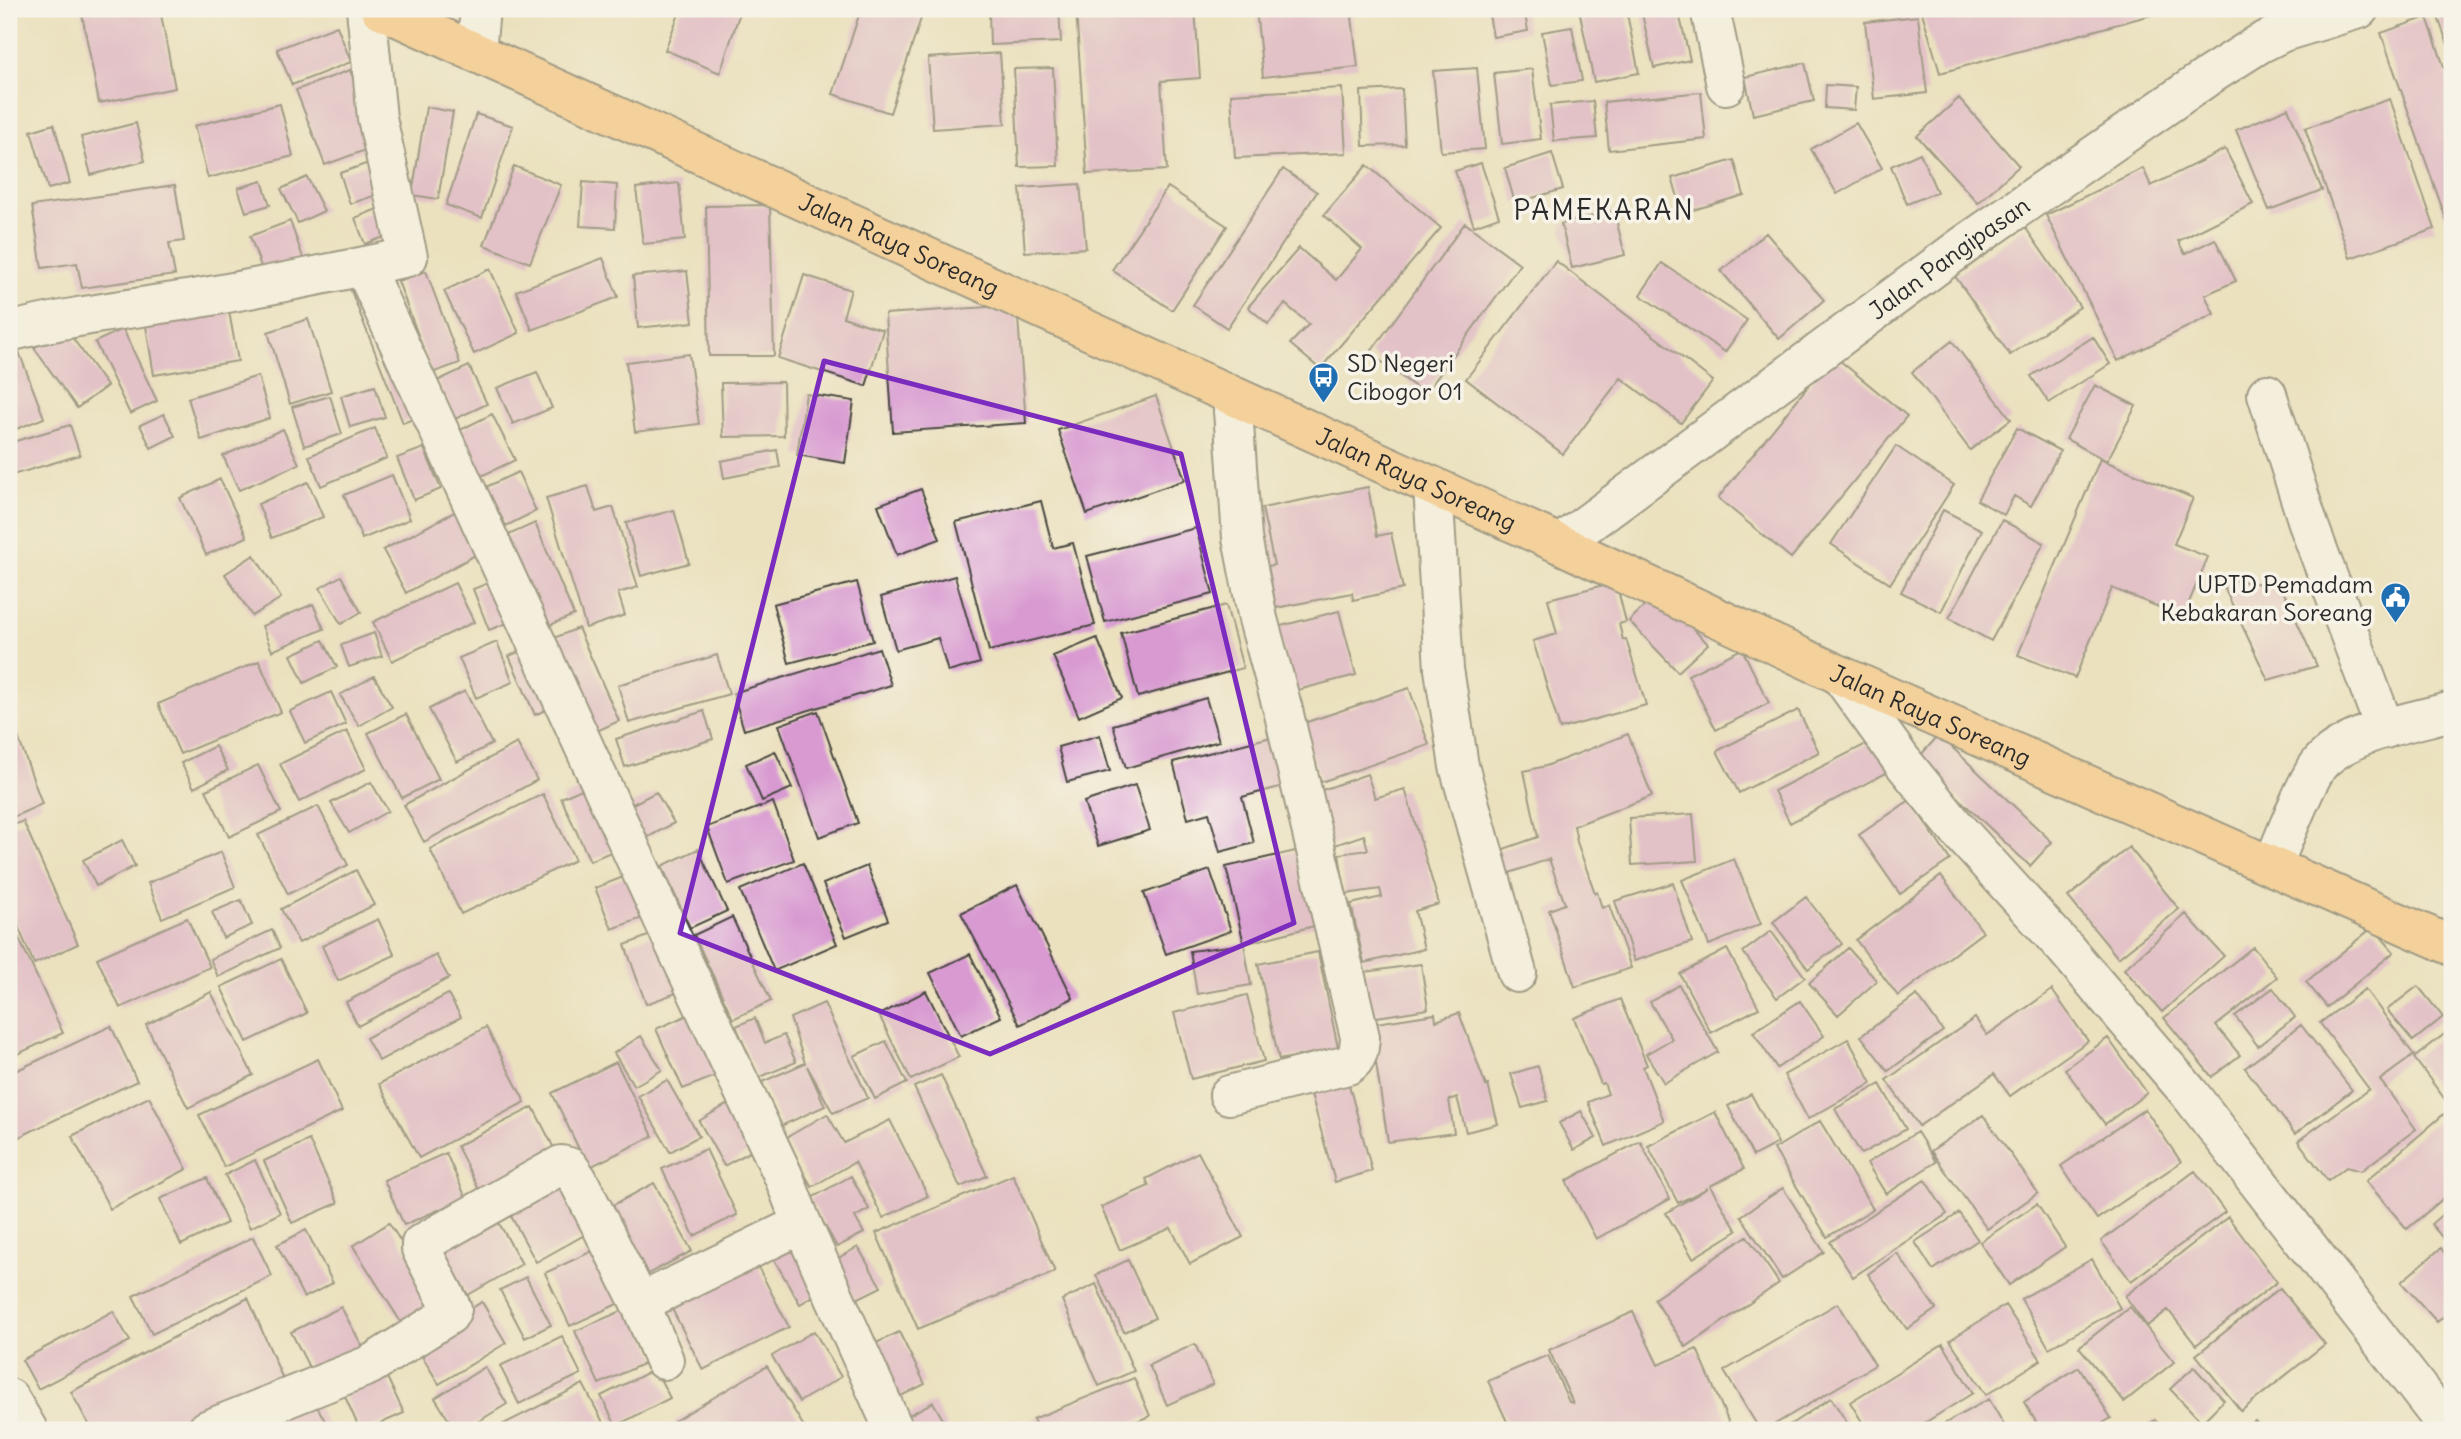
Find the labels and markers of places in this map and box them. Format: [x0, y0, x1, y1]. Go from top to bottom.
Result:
place label: SD Negeri Cibogor 01 [1347, 348, 1463, 406]
bus stop icon: SD Negeri Cibogor 01 [1307, 360, 1341, 404]
place label: UPTD Pemadam Kebakaran Soreang [2160, 569, 2373, 627]
public building icon: UPTD Pemadam Kebakaran Soreang [2379, 581, 2413, 625]

